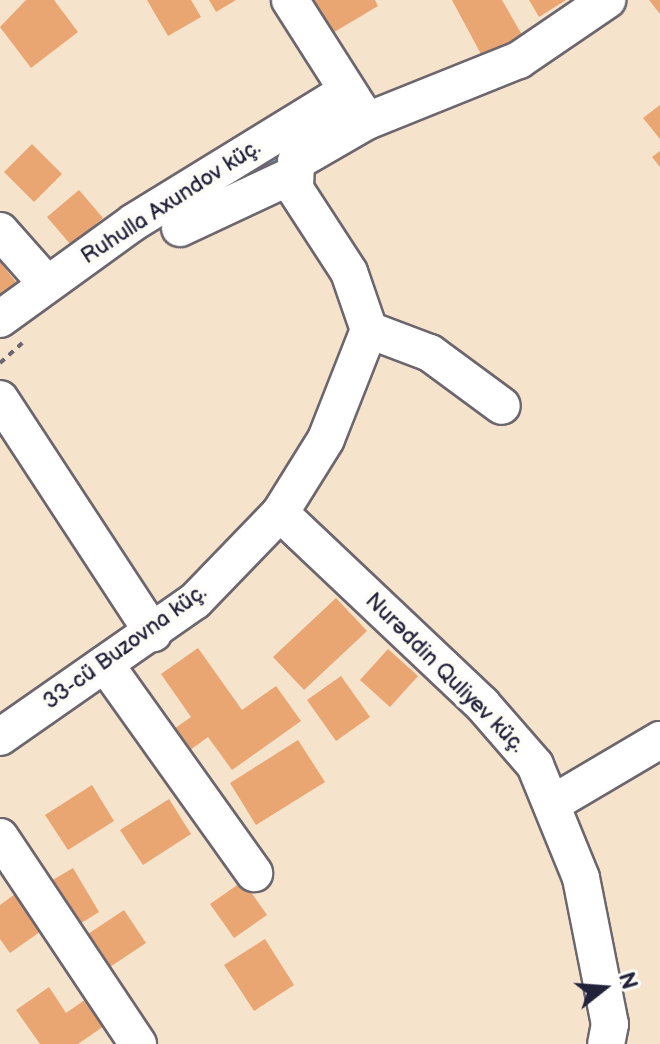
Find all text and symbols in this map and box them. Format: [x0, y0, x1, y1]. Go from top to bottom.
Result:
street label: Ruhulla Axundov küç. [76, 134, 266, 270]
street label: 33-cü Buzovna küç. [38, 579, 212, 715]
street label: Nurəddin Quliyev küç. [360, 588, 530, 758]
north arrow [564, 948, 644, 1028]
text: N [612, 969, 643, 993]

